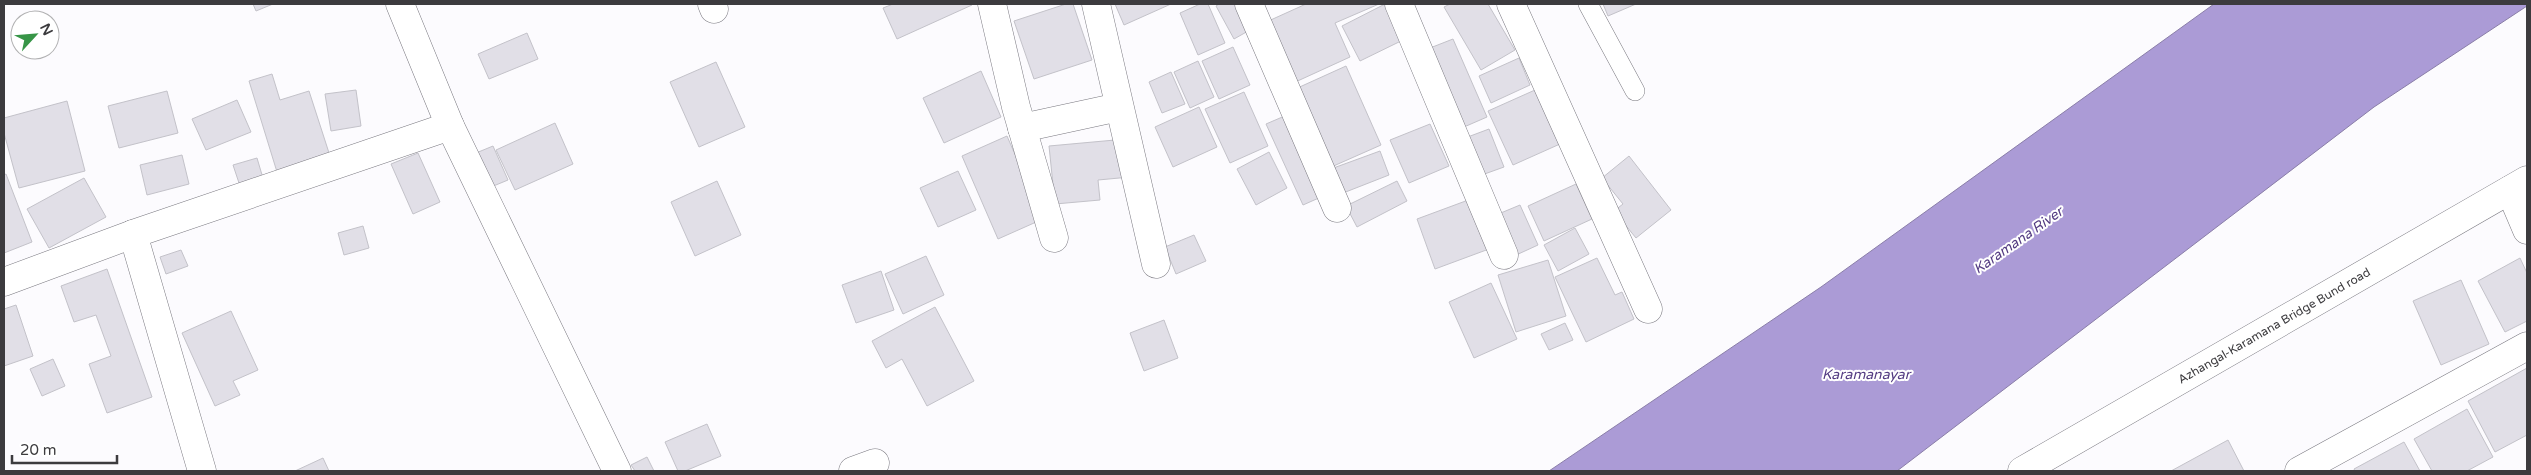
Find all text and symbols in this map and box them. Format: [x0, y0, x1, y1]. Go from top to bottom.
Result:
north arrow [10, 10, 60, 60]
text: N [36, 21, 56, 38]
water label: Karamana River [1970, 202, 2068, 278]
street label: Azhangal-Karamana Bridge Bund road [2176, 265, 2373, 387]
water label: Karamanayar [1822, 366, 1912, 383]
scale bar [12, 432, 118, 464]
text: 20 m [20, 441, 57, 459]

